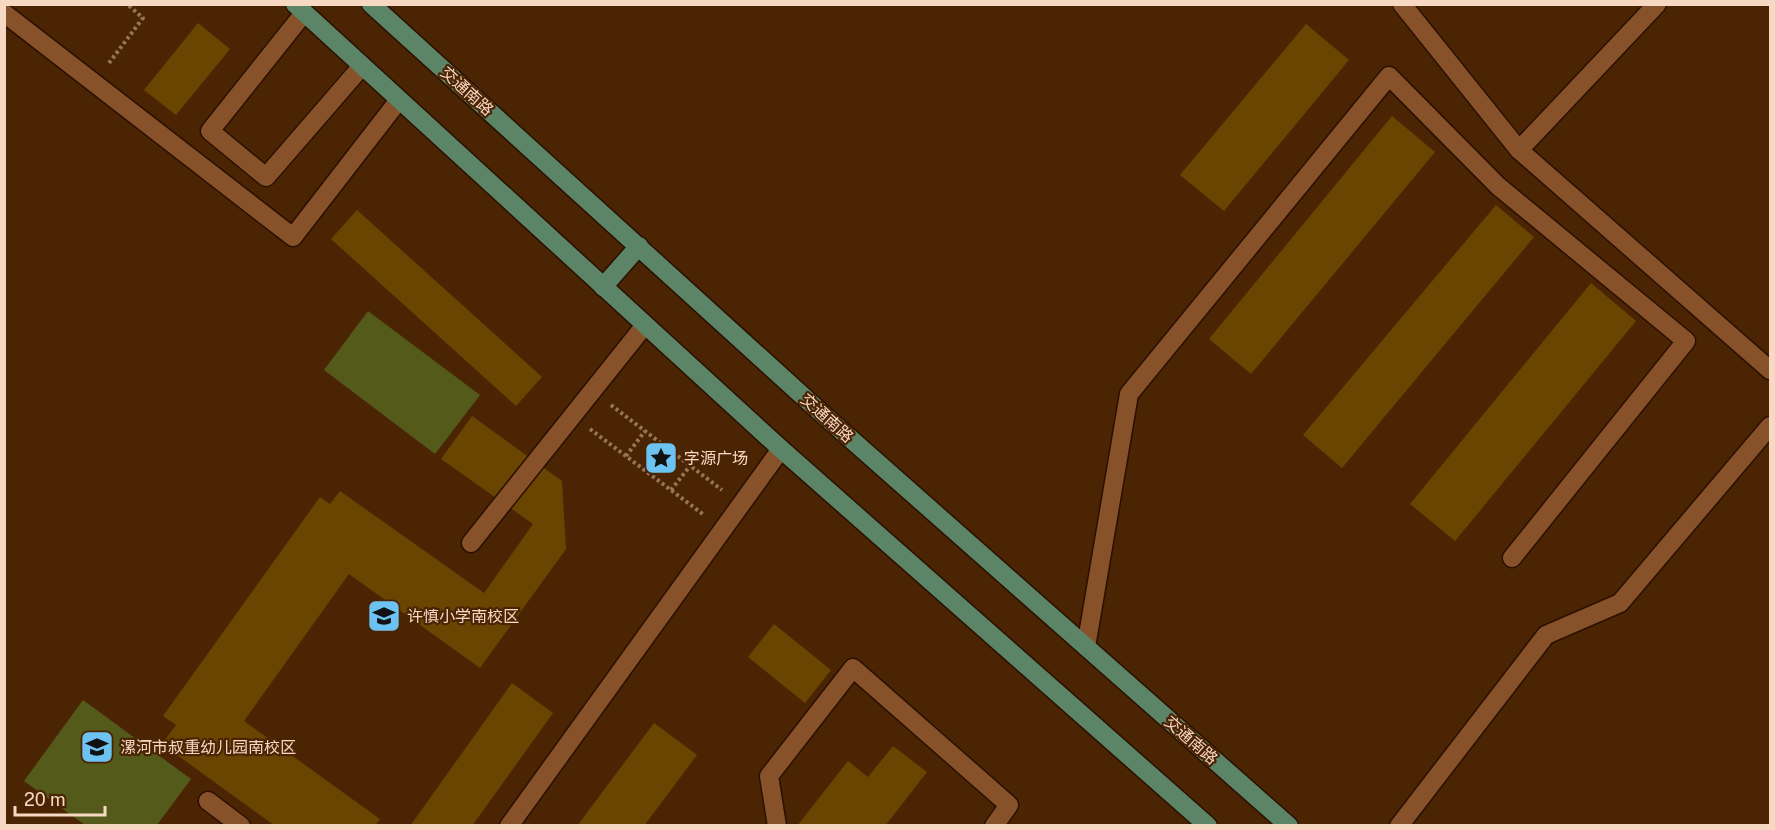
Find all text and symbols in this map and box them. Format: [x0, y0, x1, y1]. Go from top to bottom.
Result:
street label: 交通南路 [437, 63, 497, 119]
street label: 交通南路 [797, 390, 857, 446]
place icon: 字源广场 [643, 440, 679, 476]
place label: 字源广场 [684, 449, 748, 468]
school or university icon: 许慎小学南校区 [366, 598, 402, 634]
place label: 许慎小学南校区 [407, 607, 519, 626]
street label: 交通南路 [1161, 712, 1221, 768]
school or university icon: 漯河市叔重幼儿园南校区 [79, 729, 115, 765]
place label: 漯河市叔重幼儿园南校区 [120, 738, 296, 757]
scale bar [15, 779, 105, 817]
text: 20 m [24, 789, 66, 810]

